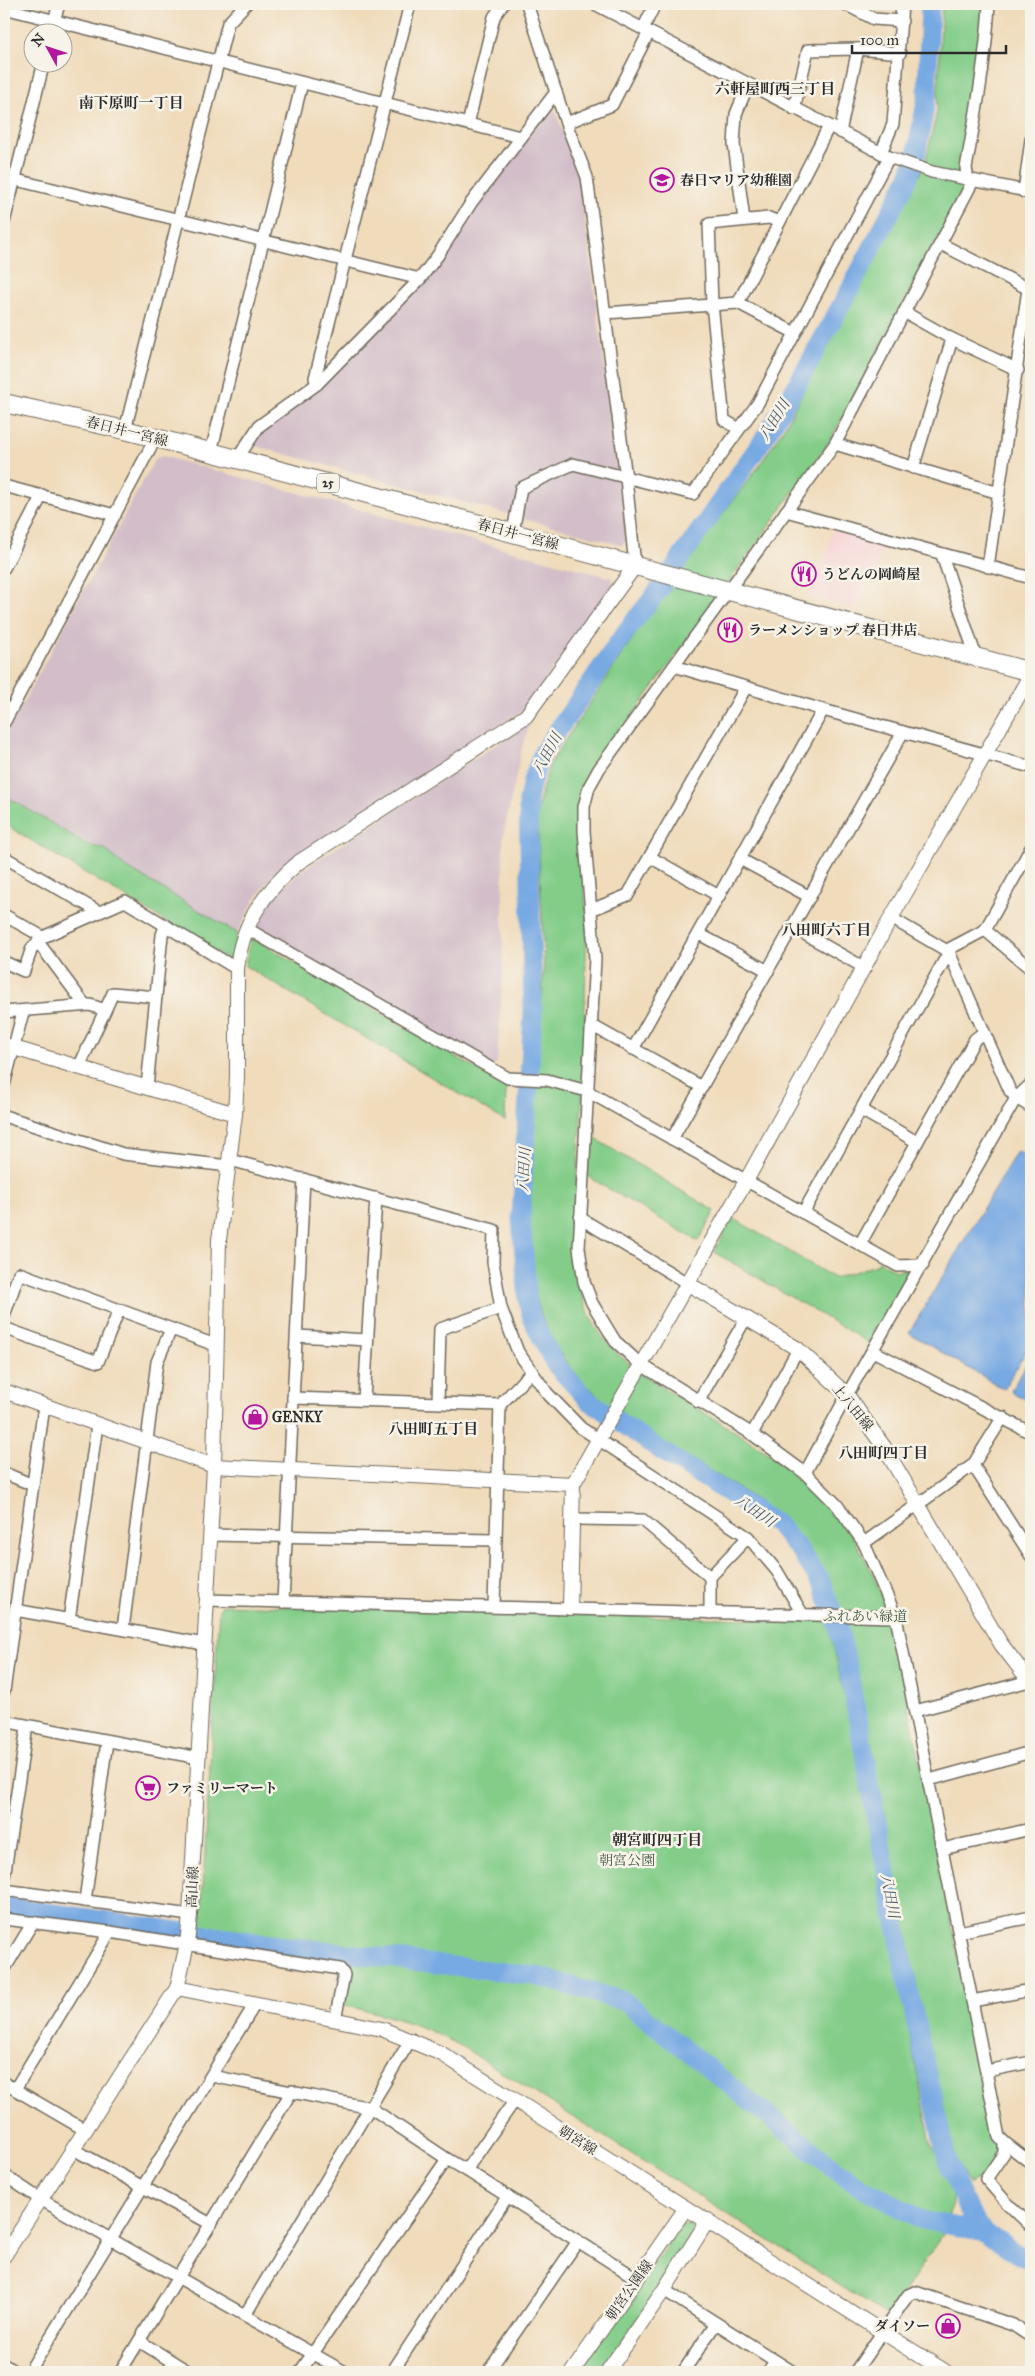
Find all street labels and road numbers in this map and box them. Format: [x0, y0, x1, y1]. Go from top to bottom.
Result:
street label: 春日井一宮線 [84, 413, 170, 450]
road number: 25 [317, 473, 339, 492]
street label: 春日井一宮線 [475, 515, 561, 554]
street label: 上八田線 [828, 1380, 877, 1434]
street label: 高山線 [183, 1866, 202, 1908]
street label: 朝宮線 [555, 2122, 600, 2159]
street label: 朝宮公園線 [602, 2257, 656, 2324]

